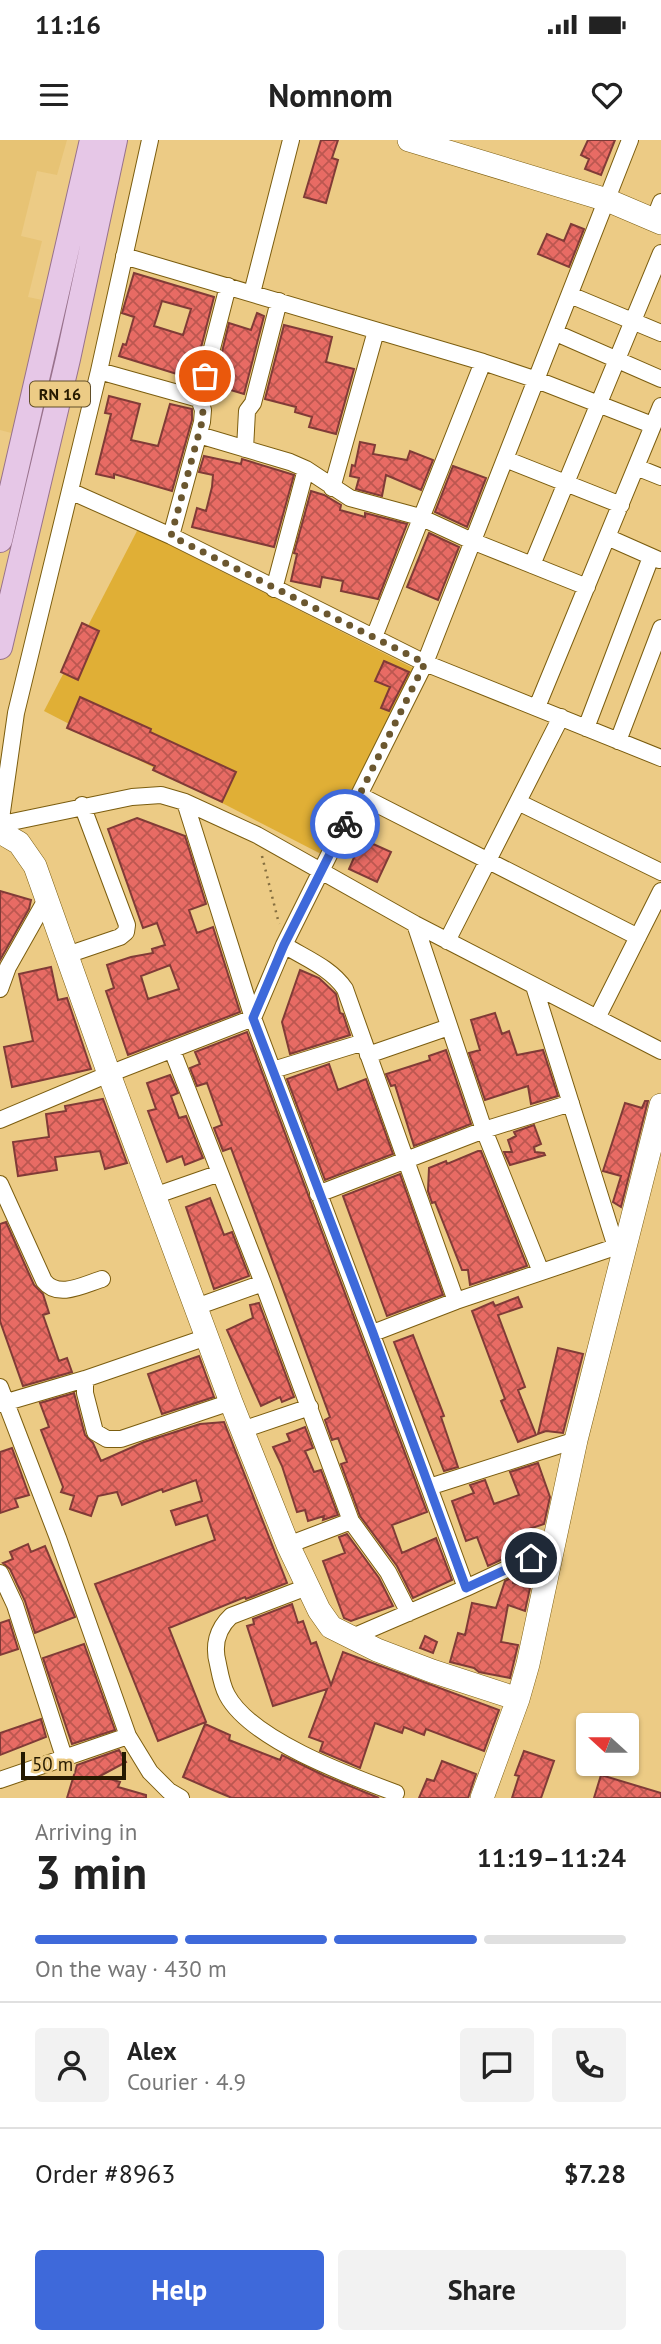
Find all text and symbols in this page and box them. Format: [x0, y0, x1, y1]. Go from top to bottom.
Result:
text: 11:16 [35, 8, 101, 41]
text: Nomnom [268, 74, 393, 116]
icon: menu [35, 76, 73, 114]
icon: heart [588, 76, 626, 114]
pin [175, 346, 235, 406]
icon: bag [186, 357, 224, 395]
road number: RN 16 [30, 382, 90, 406]
courier [310, 789, 380, 859]
icon: bike [326, 805, 364, 843]
pin [501, 1528, 561, 1588]
icon: home [512, 1539, 550, 1577]
north arrow [576, 1713, 639, 1776]
map controls [576, 1713, 639, 1776]
scale bar [21, 1749, 126, 1781]
text: 50 m [32, 1752, 73, 1776]
text: Arriving in [35, 1817, 137, 1846]
text: 11:19–11:24 [477, 1841, 626, 1874]
text: 3 min [35, 1842, 147, 1902]
text: On the way · 430 m [35, 1954, 227, 1983]
button: person [35, 2028, 109, 2102]
button: chat [460, 2028, 534, 2102]
button: phone [552, 2028, 626, 2102]
text: Alex [127, 2034, 177, 2067]
text: Courier · 4.9 [127, 2067, 246, 2096]
text: Order #8963 [35, 2157, 175, 2190]
text: $7.28 [564, 2157, 626, 2190]
button: Help [35, 2250, 324, 2330]
button: Share [338, 2250, 626, 2330]

